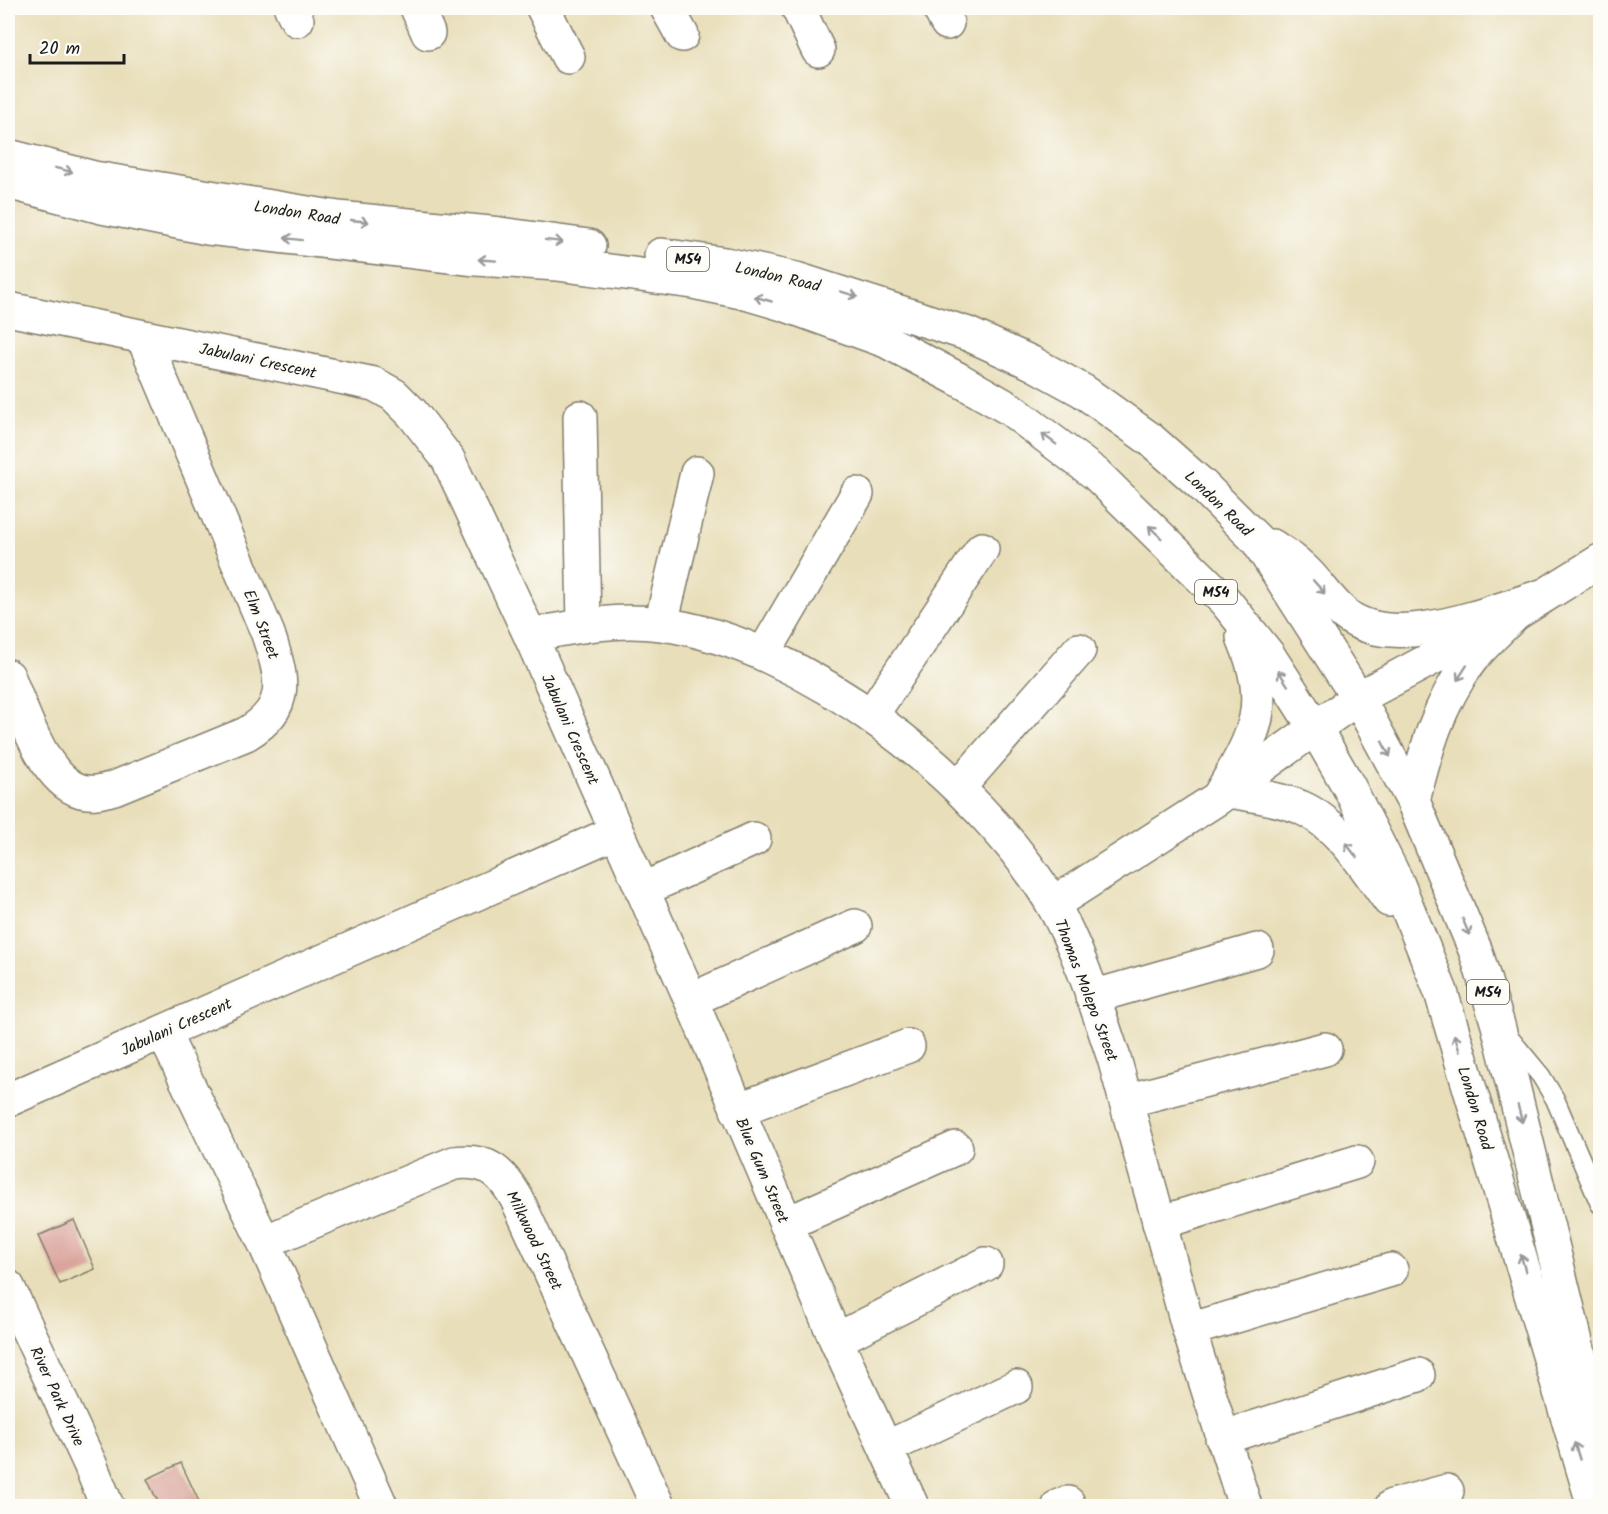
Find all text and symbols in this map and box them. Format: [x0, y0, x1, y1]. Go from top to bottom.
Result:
scale bar [30, 27, 124, 65]
text: 20 m [39, 35, 80, 64]
one-way arrow [55, 165, 74, 177]
street label: London Road [252, 194, 343, 233]
one-way arrow [349, 216, 369, 227]
one-way arrow [284, 233, 304, 244]
one-way arrow [543, 236, 563, 247]
road number: M54 [667, 247, 709, 271]
one-way arrow [478, 254, 498, 265]
street label: London Road [733, 256, 824, 300]
one-way arrow [839, 289, 858, 300]
one-way arrow [754, 292, 773, 304]
street label: Jabulani Crescent [197, 337, 319, 386]
one-way arrow [1042, 433, 1058, 445]
street label: London Road [1178, 465, 1259, 544]
one-way arrow [1148, 525, 1163, 539]
one-way arrow [1312, 579, 1326, 594]
road number: M54 [1195, 580, 1237, 604]
street label: Elm Street [236, 586, 286, 664]
one-way arrow [1456, 665, 1469, 682]
street label: Jabulani Crescent [534, 670, 606, 790]
one-way arrow [1277, 670, 1289, 687]
one-way arrow [1381, 740, 1392, 758]
one-way arrow [1345, 842, 1358, 858]
street label: Thomas Molepo Street [1047, 916, 1125, 1066]
one-way arrow [1461, 917, 1472, 936]
road number: M54 [1467, 980, 1509, 1004]
street label: Jabulani Crescent [117, 991, 237, 1063]
one-way arrow [1451, 1034, 1462, 1053]
street label: London Road [1450, 1063, 1499, 1155]
one-way arrow [1515, 1104, 1527, 1123]
street label: Blue Gum Street [728, 1114, 795, 1228]
street label: Milkwood Street [499, 1187, 569, 1295]
one-way arrow [1516, 1254, 1528, 1273]
street label: River Park Drive [23, 1343, 91, 1451]
one-way arrow [1571, 1441, 1582, 1460]

